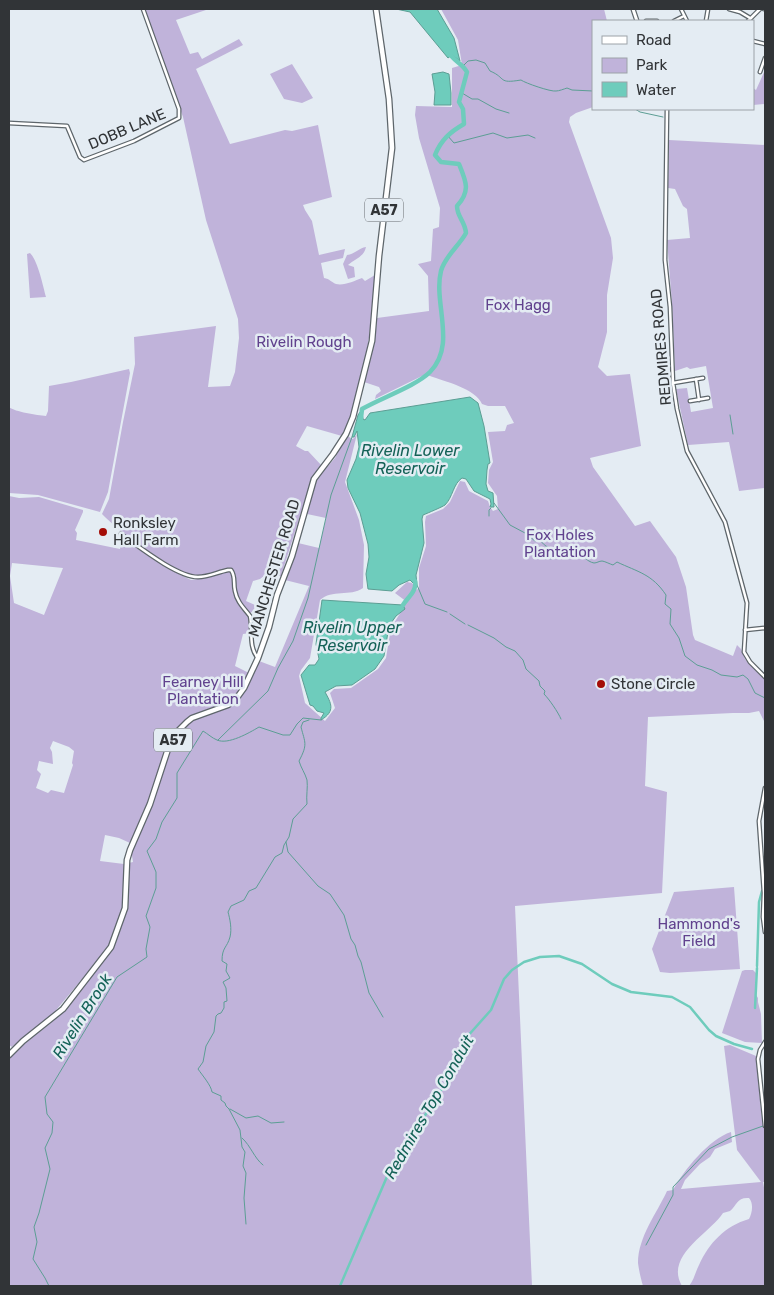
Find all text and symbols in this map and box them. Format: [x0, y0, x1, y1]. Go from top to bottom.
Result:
legend [592, 20, 754, 110]
text: Road [636, 31, 672, 49]
text: Park [636, 56, 667, 74]
text: Water [636, 81, 676, 99]
street label: DOBB LANE [86, 105, 168, 153]
road number: A57 [365, 198, 403, 222]
street label: REDMIRES ROAD [647, 288, 675, 406]
park label: Fox Hagg [485, 296, 551, 314]
park label: Rivelin Rough [256, 333, 352, 351]
water label: Rivelin Lower Reservoir [361, 441, 460, 478]
street label: MANCHESTER ROAD [245, 497, 303, 639]
place label: Ronksley Hall Farm [113, 514, 179, 549]
marker: Ronksley Hall Farm [97, 526, 109, 538]
park label: Fox Holes Plantation [524, 526, 596, 561]
water label: Rivelin Upper Reservoir [303, 618, 402, 655]
park label: Fearney Hill Plantation [162, 673, 244, 708]
place label: Stone Circle [611, 675, 695, 693]
marker: Stone Circle [595, 678, 607, 690]
road number: A57 [154, 728, 192, 752]
park label: Hammond's Field [658, 915, 741, 950]
water label: Rivelin Brook [48, 969, 116, 1062]
water label: Redmires Top Conduit [380, 1031, 478, 1182]

